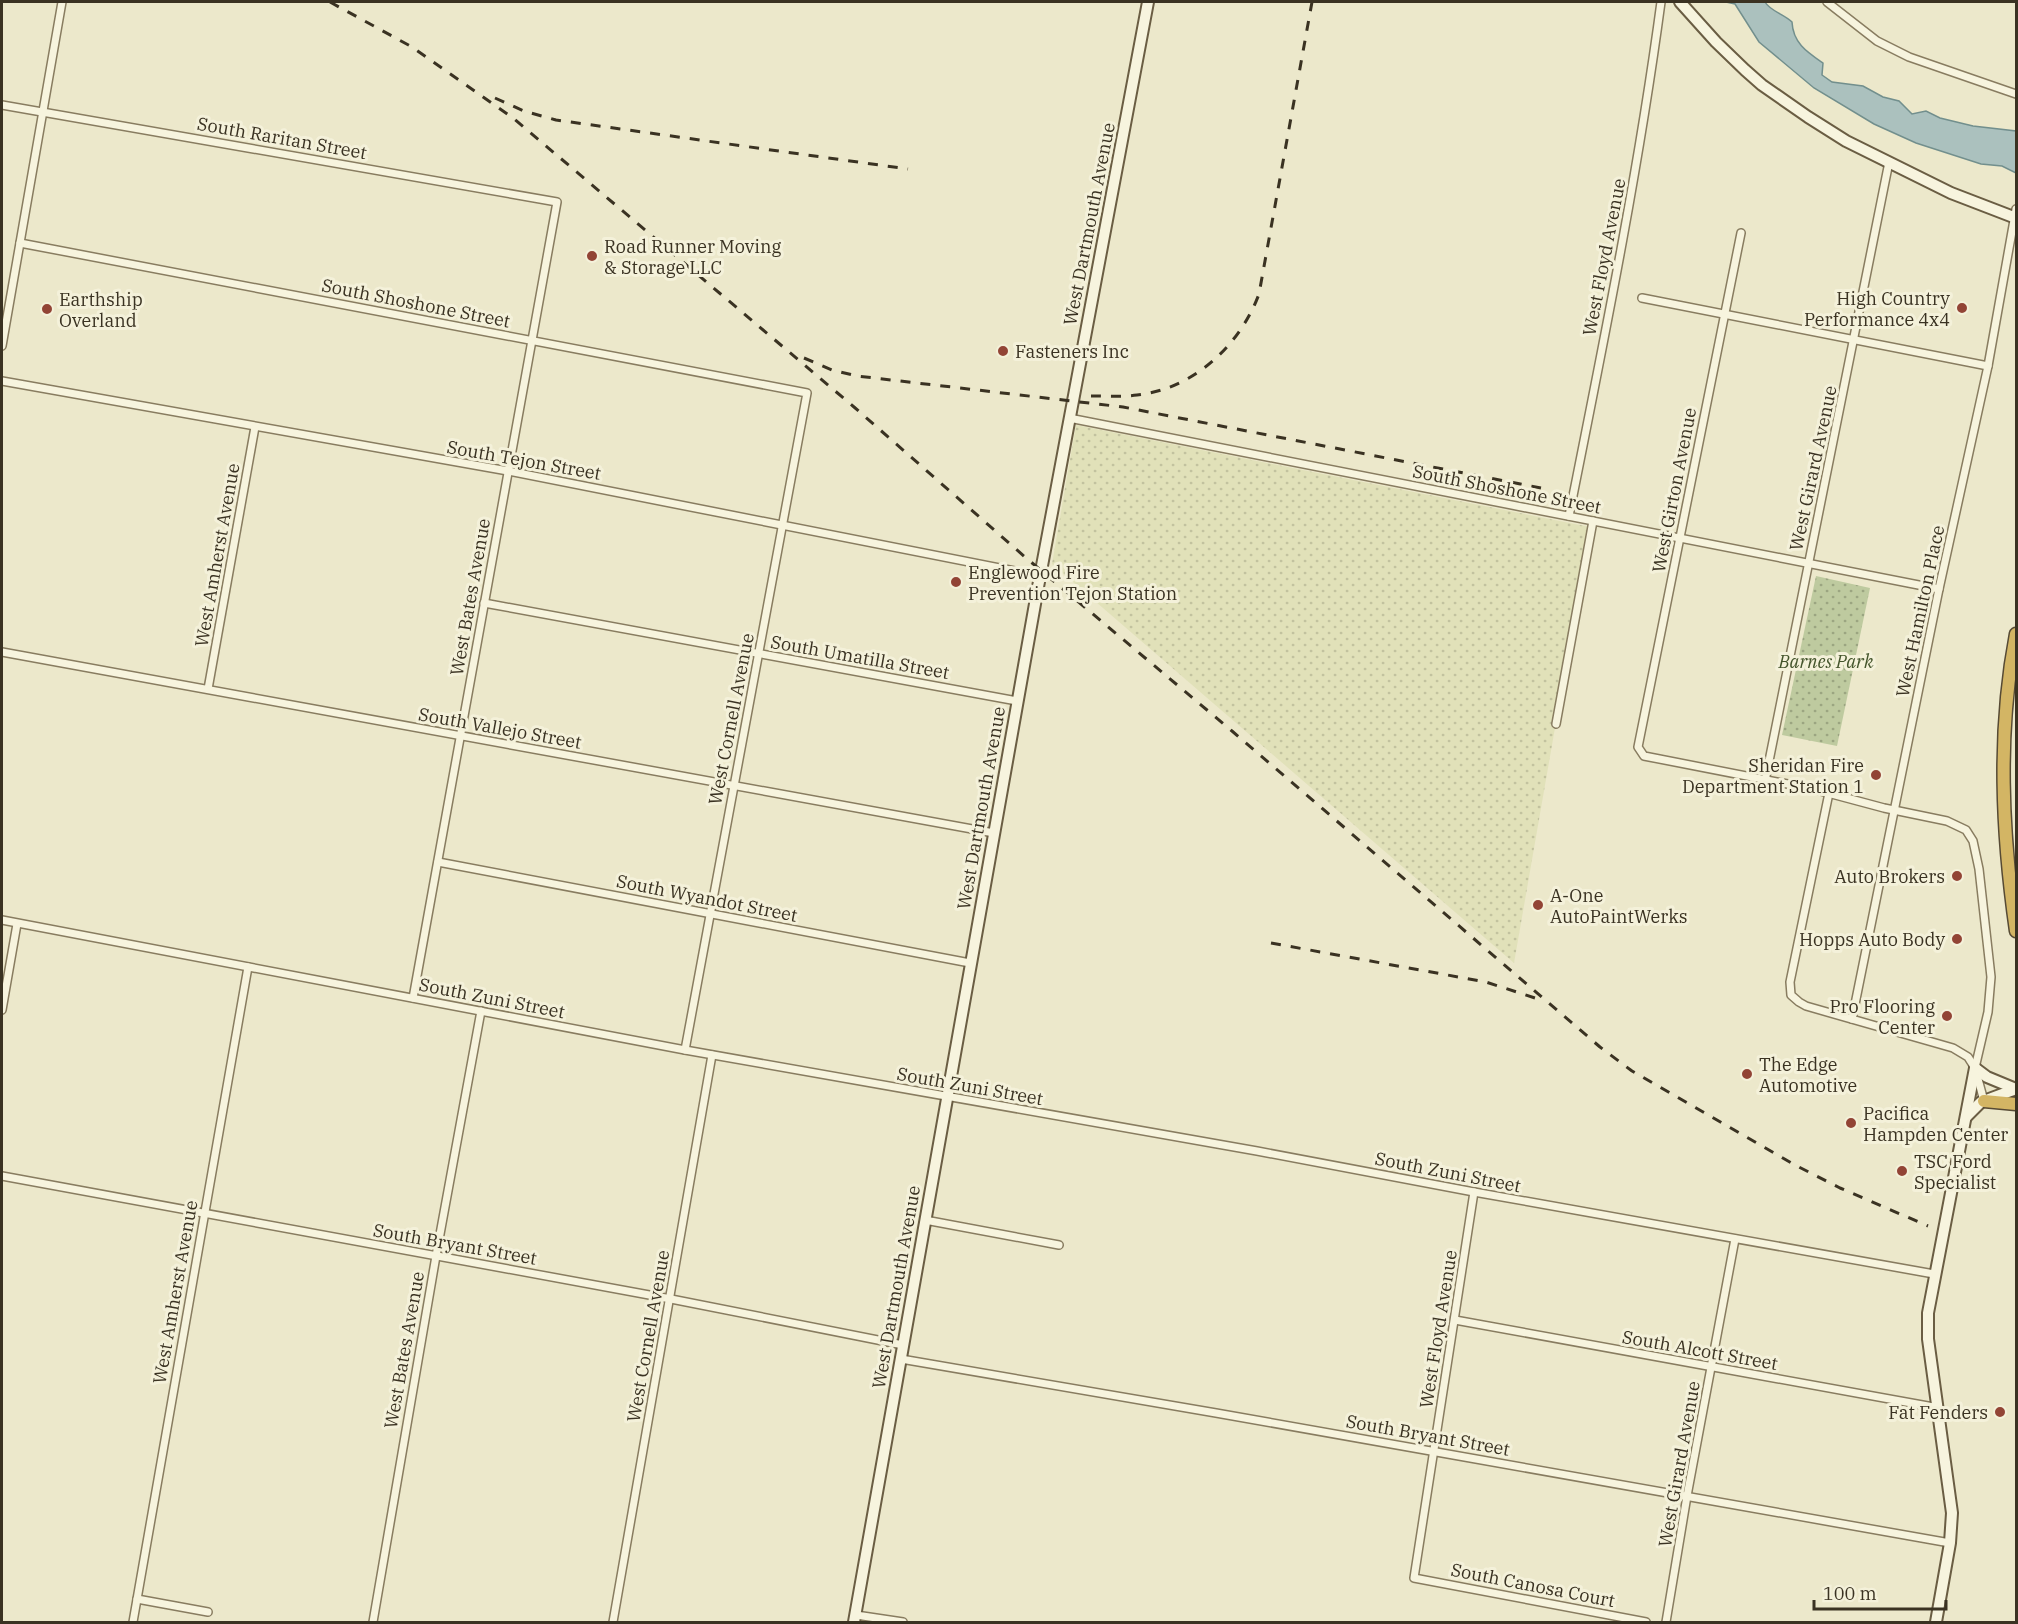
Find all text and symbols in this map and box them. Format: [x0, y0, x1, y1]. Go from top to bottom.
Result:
street label: South Raritan Street [195, 112, 369, 164]
street label: West Dartmouth Avenue [1058, 121, 1120, 327]
street label: West Floyd Avenue [1577, 176, 1631, 338]
place label: Road Runner Moving & Storage LLC [604, 235, 782, 279]
marker: Road Runner Moving & Storage LLC [585, 249, 599, 263]
street label: South Shoshone Street [320, 273, 512, 333]
place label: High Country Performance 4x4 [1804, 287, 1950, 331]
place label: Earthship Overland [59, 288, 143, 332]
marker: High Country Performance 4x4 [1955, 301, 1969, 315]
marker: Earthship Overland [40, 302, 54, 316]
place label: Fasteners Inc [1015, 340, 1129, 363]
marker: Fasteners Inc [996, 344, 1010, 358]
street label: West Girard Avenue [1784, 383, 1842, 553]
street label: West Girton Avenue [1647, 405, 1701, 575]
street label: South Tejon Street [445, 435, 603, 485]
street label: South Shoshone Street [1411, 459, 1603, 519]
street label: West Amherst Avenue [190, 461, 244, 649]
street label: West Bates Avenue [445, 517, 495, 677]
street label: West Hamilton Place [1891, 523, 1949, 699]
place label: Englewood Fire Prevention Tejon Station [968, 561, 1177, 605]
marker: Englewood Fire Prevention Tejon Station [949, 575, 963, 589]
street label: South Umatilla Street [769, 630, 951, 684]
street label: West Cornell Avenue [703, 631, 759, 807]
park label: Barnes Park [1778, 650, 1874, 673]
street label: South Vallejo Street [417, 702, 583, 754]
street label: West Dartmouth Avenue [952, 705, 1010, 911]
place label: Sheridan Fire Department Station 1 [1682, 754, 1864, 798]
marker: Sheridan Fire Department Station 1 [1869, 768, 1883, 782]
place label: Auto Brokers [1834, 865, 1945, 888]
street label: South Wyandot Street [615, 869, 799, 927]
marker: Auto Brokers [1950, 869, 1964, 883]
place label: A-One AutoPaintWerks [1550, 884, 1688, 928]
marker: A-One AutoPaintWerks [1531, 898, 1545, 912]
place label: Hopps Auto Body [1799, 928, 1945, 951]
marker: Hopps Auto Body [1950, 932, 1964, 946]
street label: South Zuni Street [417, 973, 567, 1023]
place label: Pro Flooring Center [1830, 995, 1935, 1039]
marker: Pro Flooring Center [1940, 1009, 1954, 1023]
place label: The Edge Automotive [1759, 1053, 1857, 1097]
street label: South Zuni Street [895, 1062, 1045, 1110]
marker: The Edge Automotive [1740, 1067, 1754, 1081]
place label: Pacifica Hampden Center [1863, 1102, 2008, 1146]
marker: Pacifica Hampden Center [1844, 1116, 1858, 1130]
street label: South Zuni Street [1373, 1147, 1523, 1197]
place label: TSC Ford Specialist [1914, 1150, 1996, 1194]
marker: TSC Ford Specialist [1895, 1164, 1909, 1178]
street label: West Dartmouth Avenue [867, 1184, 925, 1390]
street label: West Amherst Avenue [148, 1198, 202, 1386]
street label: South Bryant Street [371, 1218, 539, 1270]
street label: West Cornell Avenue [622, 1248, 674, 1424]
street label: West Floyd Avenue [1414, 1248, 1462, 1410]
street label: West Bates Avenue [379, 1270, 429, 1430]
street label: South Alcott Street [1620, 1325, 1780, 1375]
street label: West Girard Avenue [1653, 1379, 1705, 1549]
place label: Fat Fenders [1888, 1401, 1988, 1424]
marker: Fat Fenders [1993, 1405, 2007, 1419]
street label: South Bryant Street [1344, 1409, 1512, 1461]
street label: South Canosa Court [1449, 1558, 1617, 1612]
scale bar [1814, 1573, 1946, 1611]
text: 100 m [1823, 1582, 1877, 1605]

